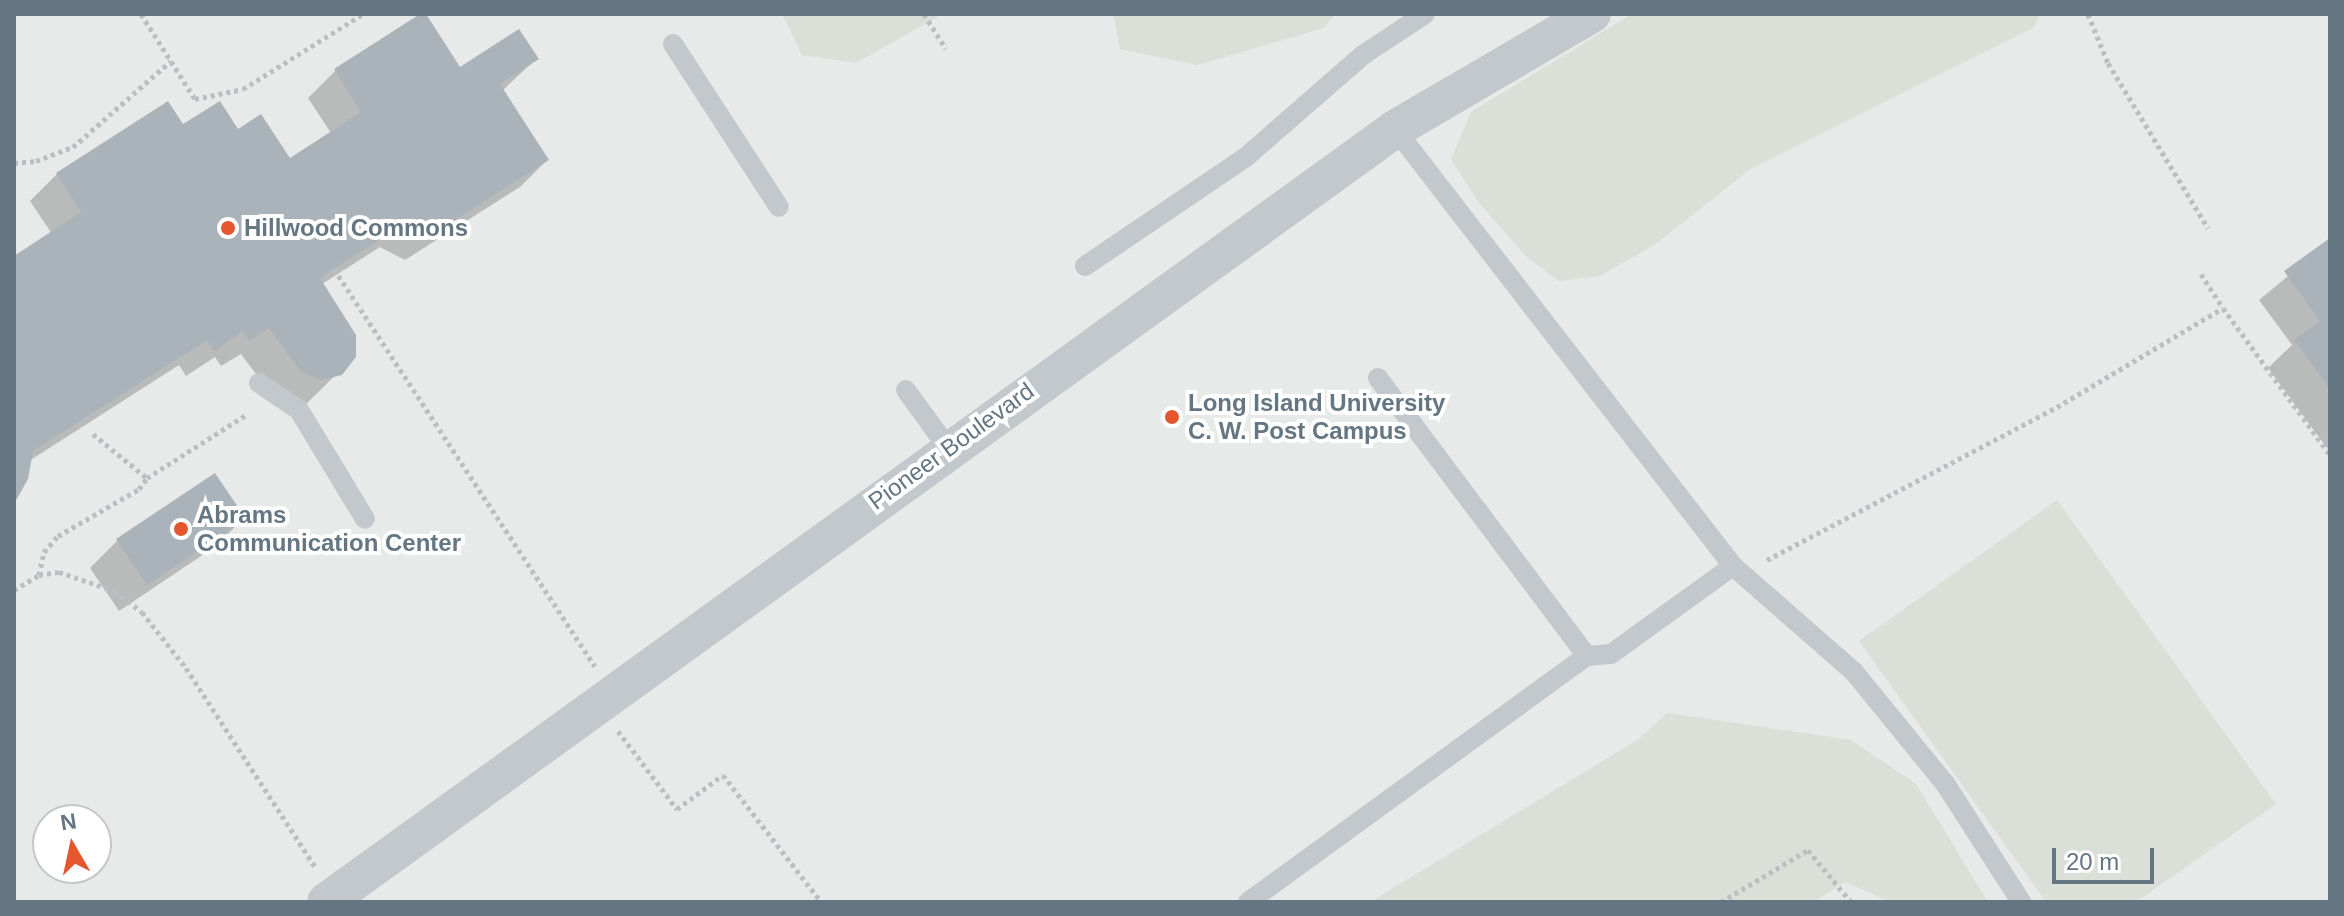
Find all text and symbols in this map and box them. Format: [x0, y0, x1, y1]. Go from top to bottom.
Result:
place label: Hillwood Commons [244, 214, 468, 242]
marker: Hillwood Commons [219, 219, 237, 237]
street label: Pioneer Boulevard [863, 376, 1039, 516]
place label: Long Island University C. W. Post Campus [1188, 389, 1445, 445]
marker: Long Island University C. W. Post Campus [1163, 408, 1181, 426]
place label: Abrams Communication Center [197, 501, 461, 557]
marker: Abrams Communication Center [172, 520, 190, 538]
north arrow [32, 804, 112, 884]
text: N [59, 808, 78, 835]
scale bar [2056, 832, 2158, 882]
text: 20 m [2066, 848, 2119, 875]

